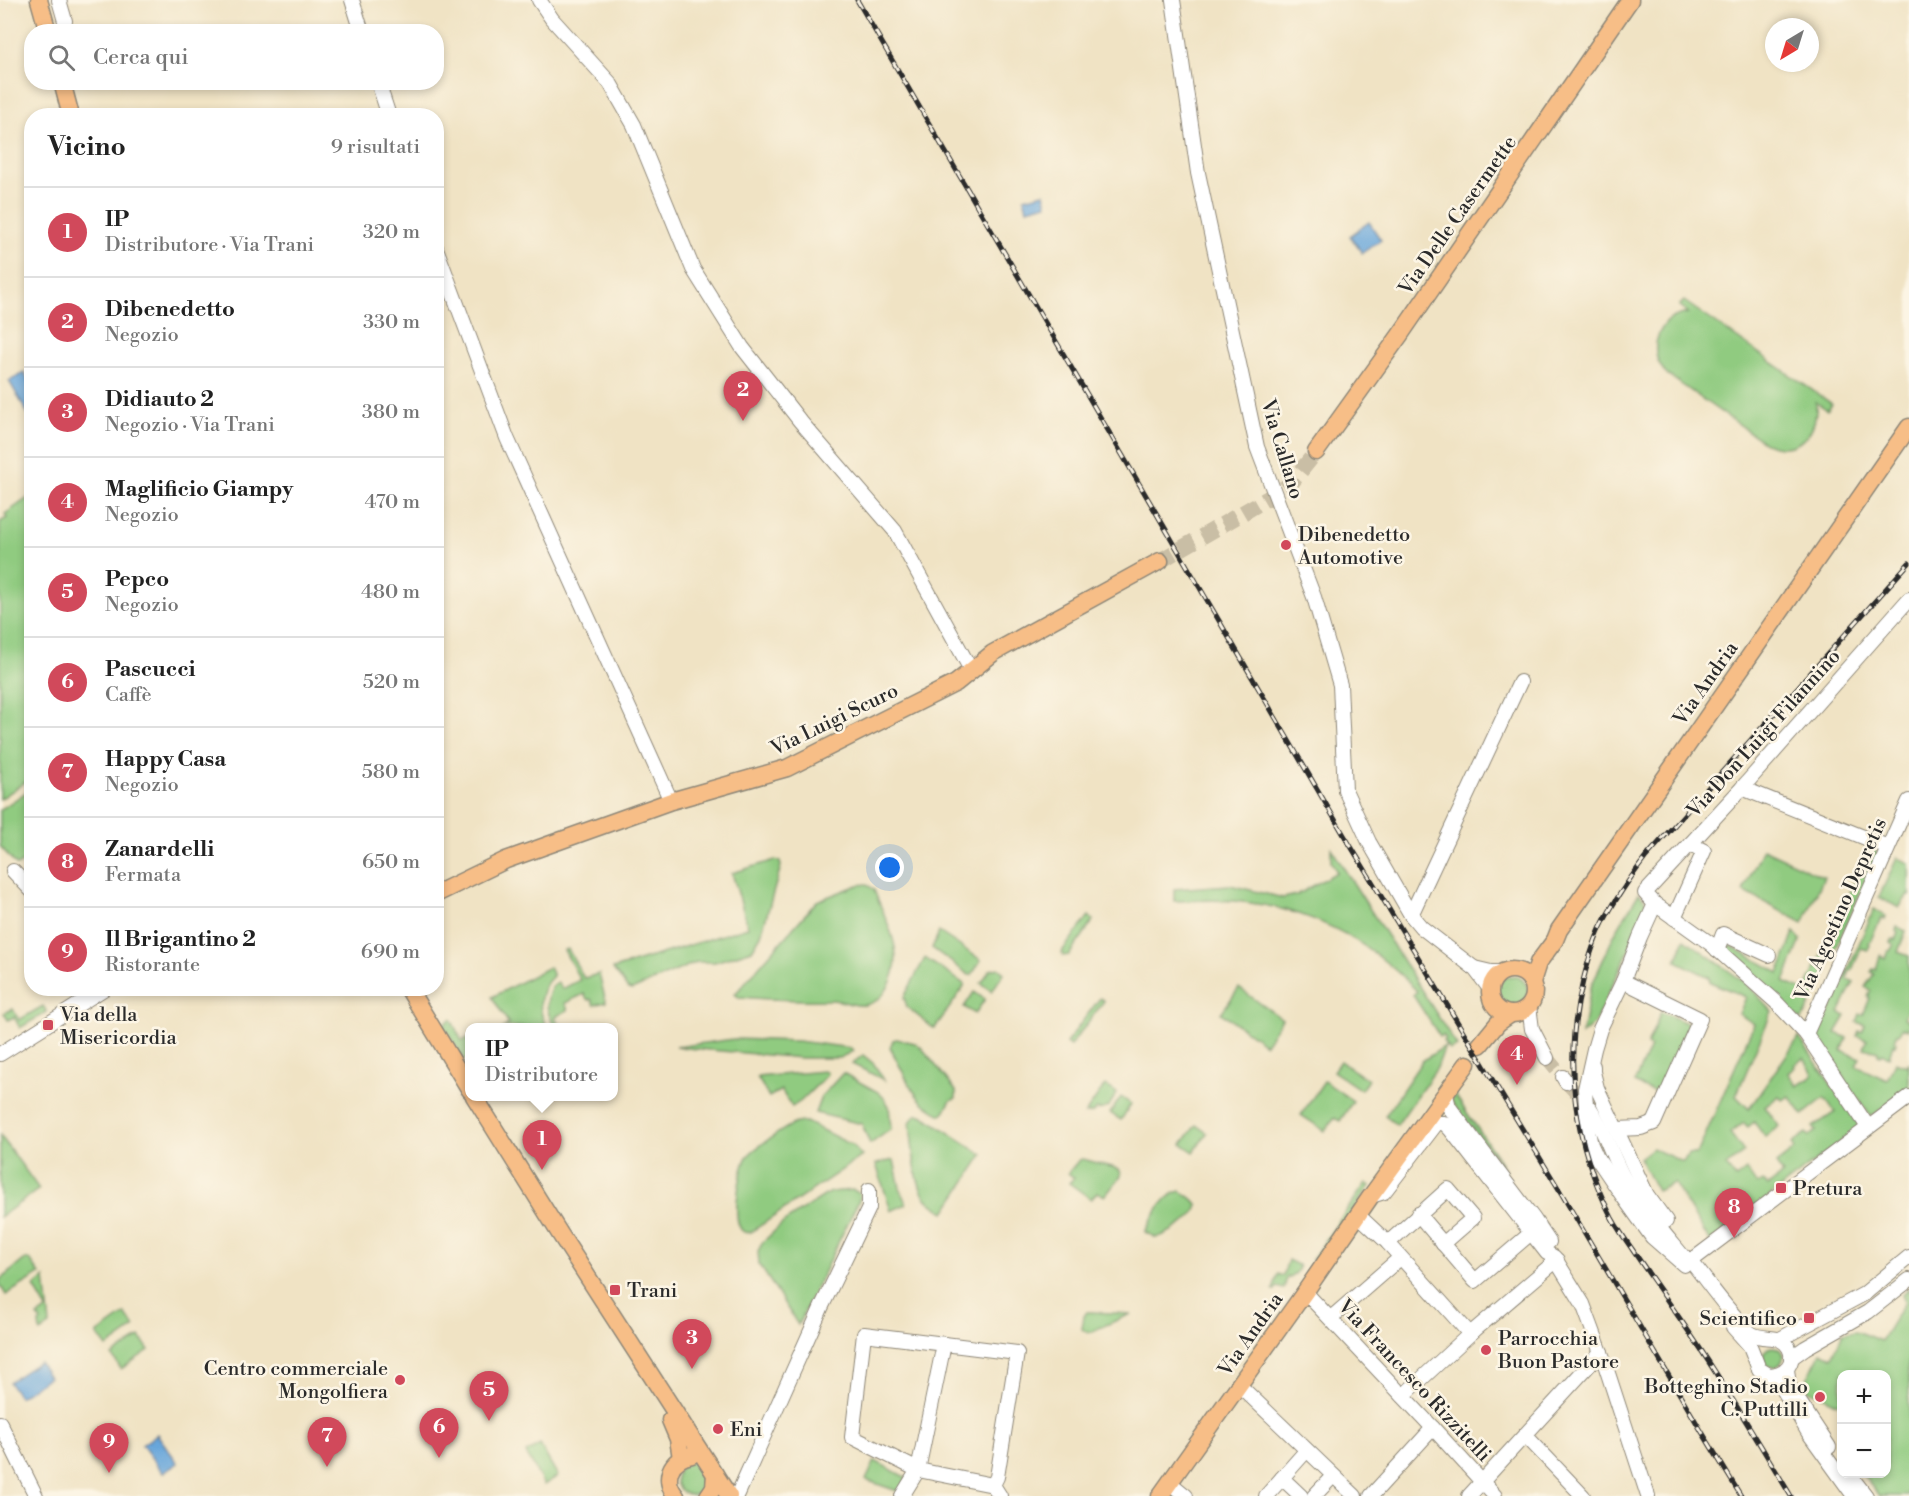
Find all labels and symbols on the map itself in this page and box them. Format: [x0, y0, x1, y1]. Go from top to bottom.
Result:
north arrow [1765, 18, 1819, 72]
street label: Via Delle Casermette [1393, 131, 1523, 301]
pin: 2 [724, 372, 762, 421]
street label: Via Callano [1254, 396, 1309, 502]
place label: Dibenedetto Automotive [1297, 523, 1410, 571]
marker: Dibenedetto Automotive [1279, 538, 1293, 552]
street label: Via Andria [1668, 636, 1745, 731]
street label: Via Don Luigi Filannino [1681, 645, 1846, 824]
street label: Via Luigi Scuro [766, 679, 903, 762]
street label: Via Agostino Depretis [1789, 814, 1893, 1006]
your location [875, 853, 904, 882]
place label: Via della Misericordia [59, 1003, 178, 1051]
marker: Via della Misericordia [41, 1018, 55, 1032]
pin: 4 [1498, 1036, 1537, 1085]
pin: 1 [522, 1120, 562, 1170]
place label: Pretura [1793, 1177, 1863, 1202]
marker: Pretura [1774, 1181, 1788, 1195]
pin: 8 [1714, 1188, 1754, 1238]
place label: Trani [627, 1279, 678, 1304]
marker: Trani [608, 1283, 622, 1297]
street label: Via Andria [1213, 1287, 1290, 1382]
street label: Via Francesco Rizzitelli [1331, 1294, 1496, 1468]
place label: Scientifico [1700, 1307, 1797, 1332]
marker: Scientifico [1802, 1311, 1816, 1325]
pin: 3 [672, 1320, 712, 1369]
place label: Parrocchia Buon Pastore [1497, 1327, 1619, 1375]
marker: Parrocchia Buon Pastore [1479, 1343, 1493, 1357]
place label: Centro commerciale Mongolfiera [204, 1357, 389, 1405]
pin: 5 [470, 1372, 508, 1421]
marker: Centro commerciale Mongolfiera [393, 1373, 407, 1387]
place label: Botteghino Stadio C. Puttilli [1643, 1375, 1808, 1423]
marker: Botteghino Stadio C. Puttilli [1813, 1390, 1827, 1404]
pin: 6 [420, 1408, 458, 1458]
pin: 7 [308, 1418, 346, 1467]
place label: Eni [730, 1418, 763, 1443]
marker: Eni [711, 1422, 725, 1436]
pin: 9 [90, 1424, 128, 1473]

